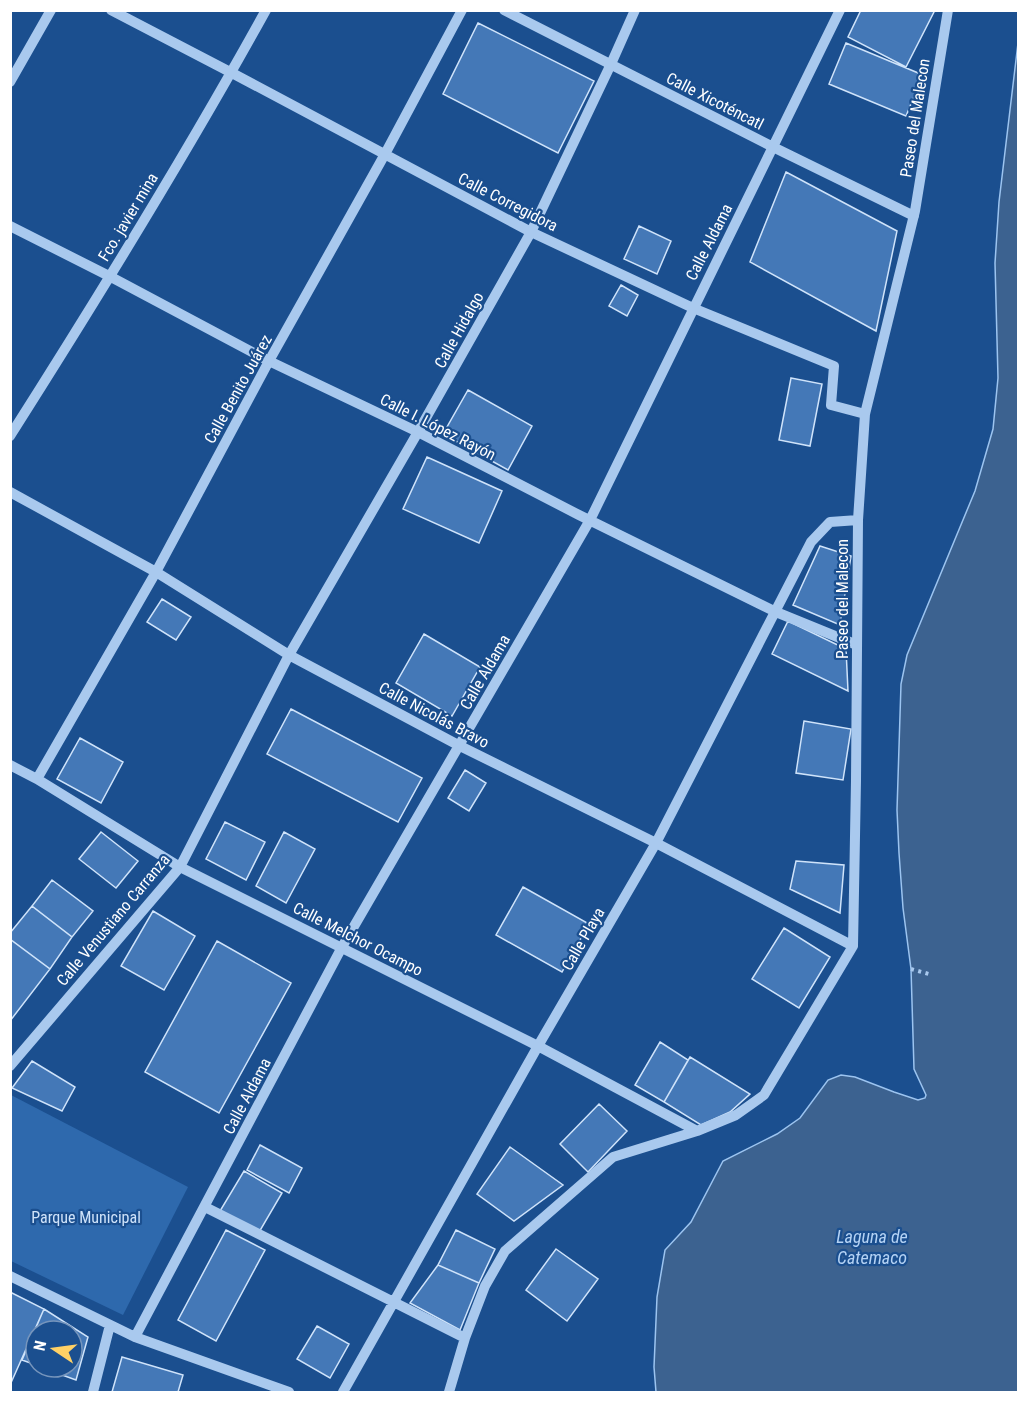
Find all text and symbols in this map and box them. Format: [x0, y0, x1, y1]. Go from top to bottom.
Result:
street label: Paseo del Malecon [896, 57, 934, 179]
street label: Calle Xicoténcatl [663, 68, 767, 134]
street label: Fco. javier mina [94, 169, 162, 265]
street label: Calle Corregidora [455, 169, 561, 235]
street label: Calle Aldama [682, 201, 736, 283]
street label: Calle Hidalgo [430, 289, 488, 371]
street label: Calle Benito Juárez [200, 331, 276, 447]
street label: Calle I. López Rayón [377, 390, 499, 464]
street label: Paseo del Malecon [833, 539, 852, 659]
street label: Calle Aldama [456, 631, 514, 713]
street label: Calle Nicolás Bravo [376, 678, 492, 752]
street label: Calle Venustiano Carranza [52, 850, 174, 990]
street label: Calle Melchor Ocampo [290, 898, 426, 980]
street label: Calle Playa [557, 904, 609, 974]
street label: Calle Aldama [219, 1055, 275, 1137]
park label: Parque Municipal [31, 1208, 141, 1227]
water label: Laguna de Catemaco [836, 1226, 908, 1268]
north arrow [24, 1319, 84, 1379]
text: N [30, 1339, 50, 1353]

